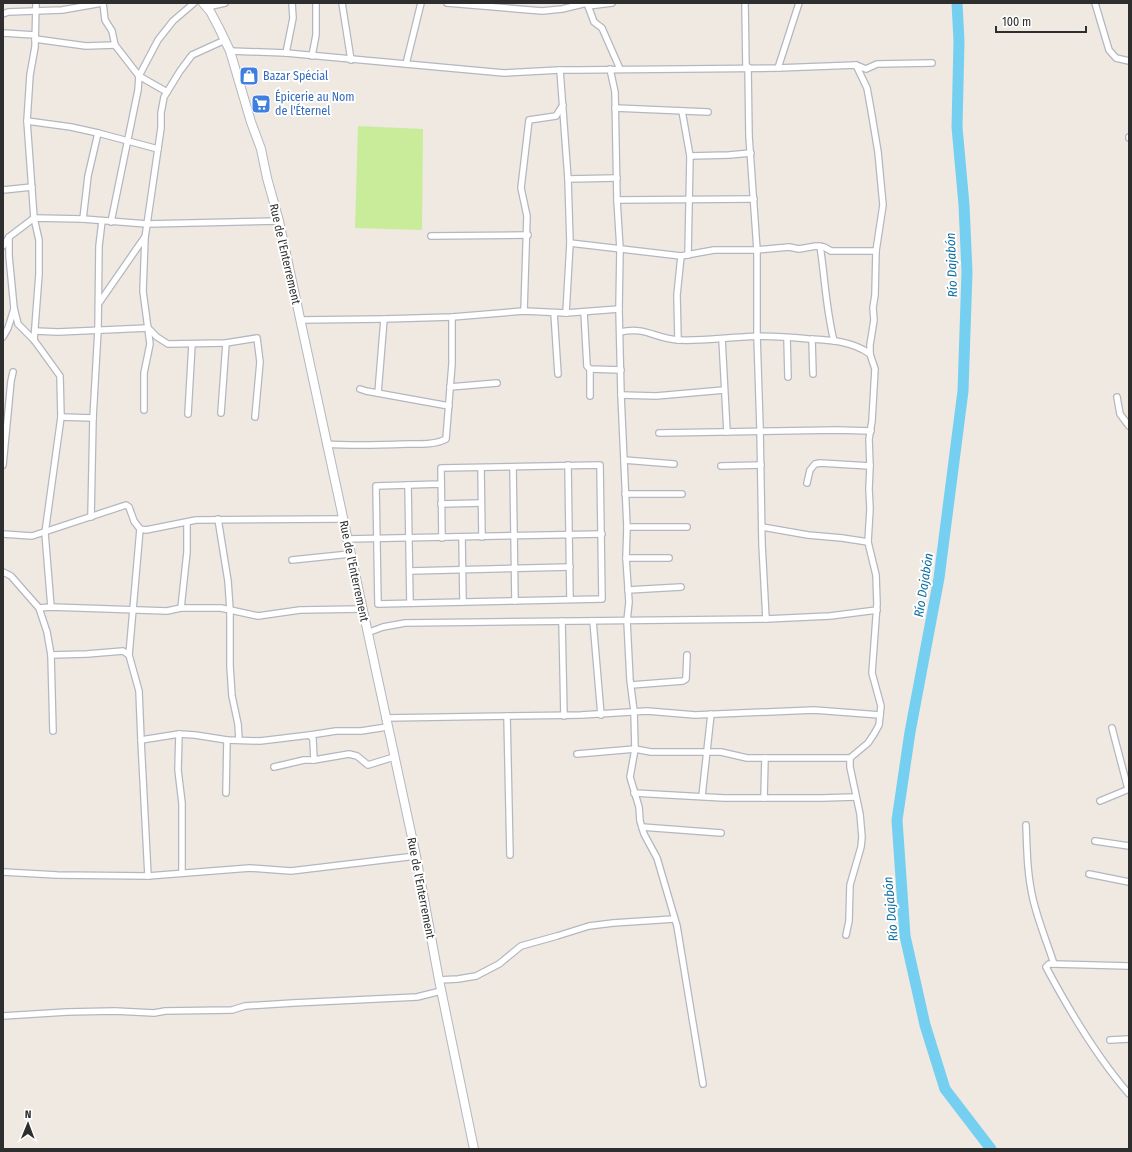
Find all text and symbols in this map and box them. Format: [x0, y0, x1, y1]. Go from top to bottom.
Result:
scale bar [996, 8, 1086, 34]
text: 100 m [1002, 15, 1031, 29]
shop icon: Bazar Spécial [238, 65, 260, 87]
place label: Bazar Spécial [263, 69, 328, 83]
place label: Épicerie au Nom de l'Éternel [275, 89, 355, 118]
supermarket icon: Épicerie au Nom de l'Éternel [250, 93, 272, 115]
street label: Rue de l'Enterrement [267, 202, 303, 306]
water label: Río Dajabón [943, 232, 960, 298]
street label: Rue de l'Enterrement [336, 519, 372, 623]
water label: Río Dajabón [911, 552, 936, 618]
street label: Rue de l'Enterrement [404, 836, 438, 940]
water label: Río Dajabón [880, 876, 901, 942]
north arrow [8, 1104, 48, 1144]
text: N [25, 1108, 32, 1121]

